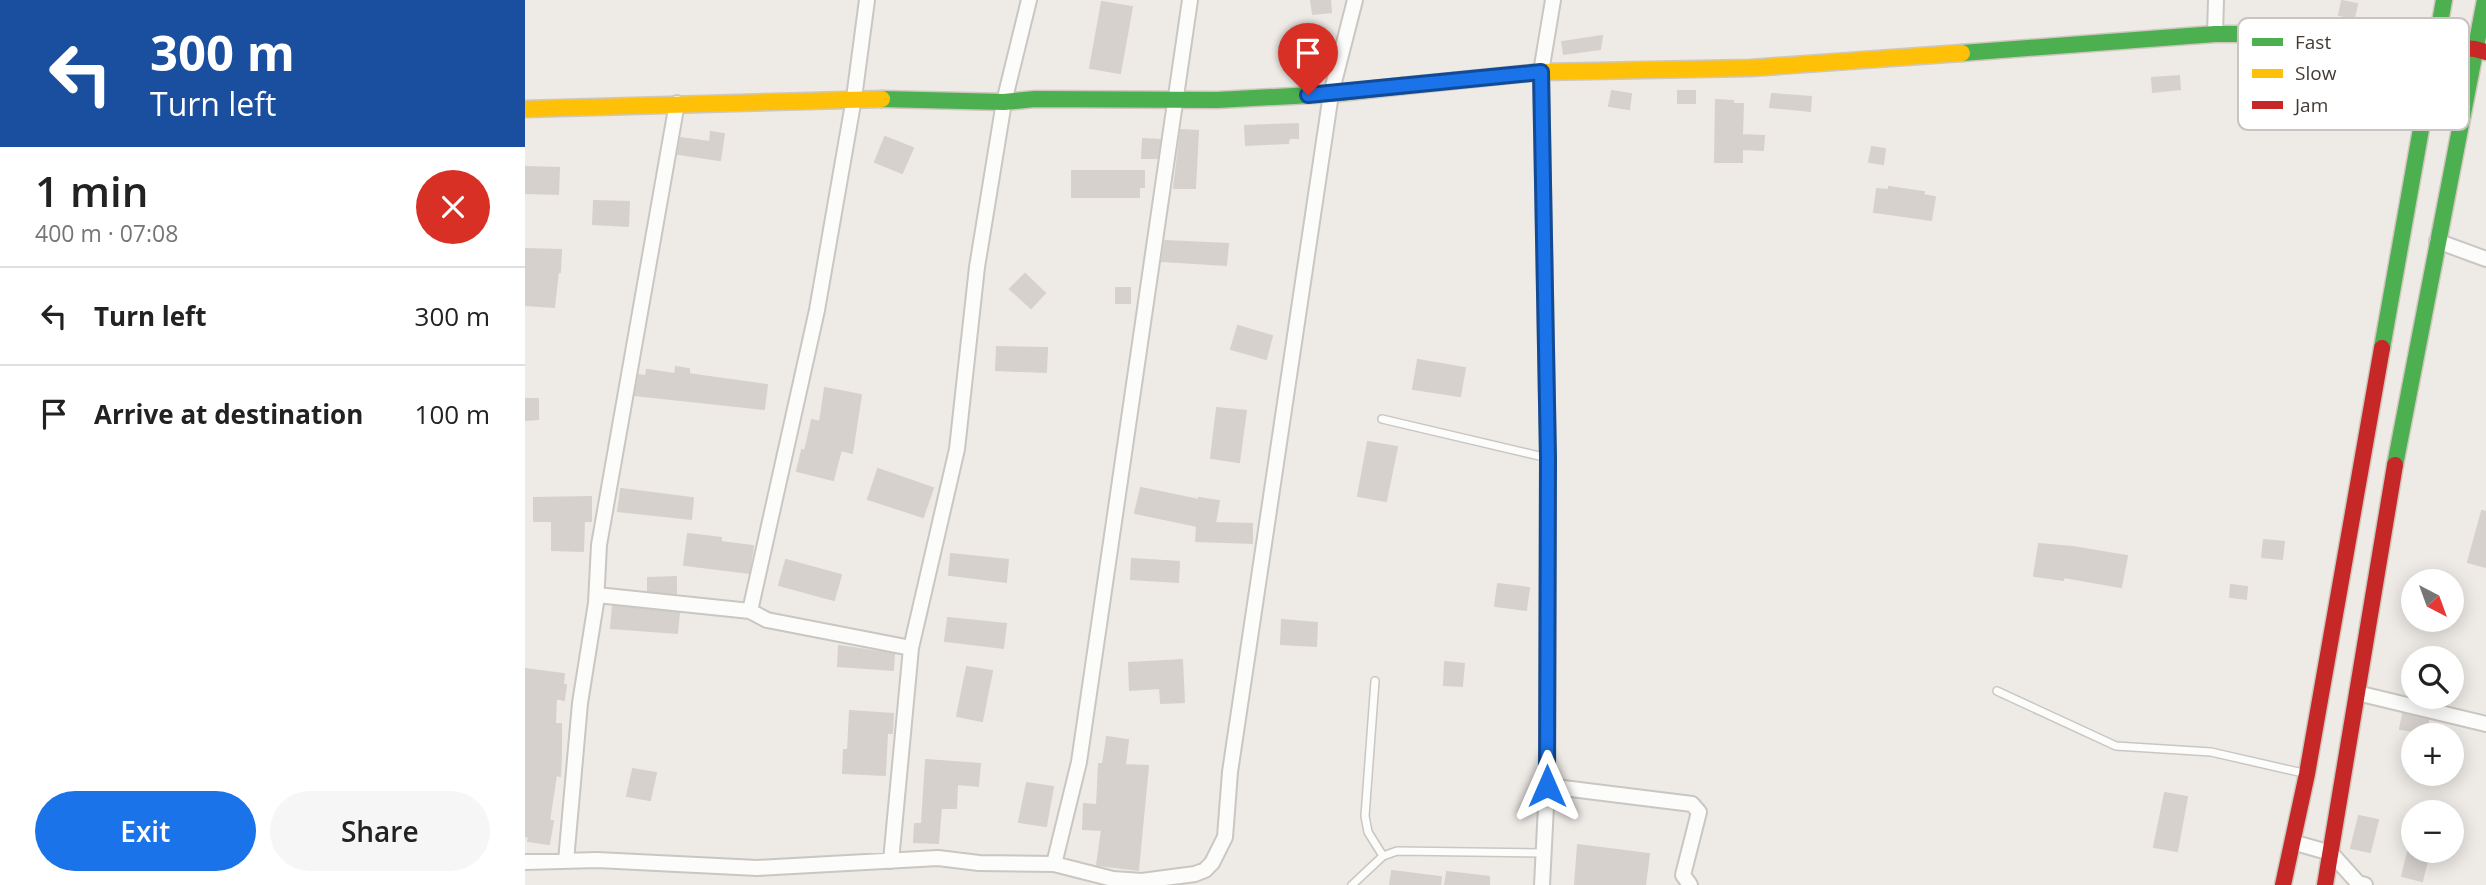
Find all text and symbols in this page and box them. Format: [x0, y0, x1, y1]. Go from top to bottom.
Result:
legend [2238, 18, 2469, 130]
text: 300 m [150, 19, 295, 85]
pin [1278, 23, 1338, 95]
icon: left [35, 28, 126, 119]
text: Fast [2295, 29, 2331, 55]
icon: arrive [1289, 34, 1327, 72]
text: Slow [2295, 60, 2337, 86]
text: Turn left [150, 82, 276, 125]
text: Jam [2293, 92, 2328, 118]
text: 1 min [35, 162, 148, 219]
button: close [416, 170, 490, 244]
text: 400 m · 07:08 [35, 217, 178, 249]
icon: left [35, 297, 73, 335]
text: Turn left [94, 298, 206, 334]
text: 300 m [415, 298, 490, 334]
icon: arrive [35, 395, 73, 433]
text: Arrive at destination [94, 396, 363, 432]
text: 100 m [415, 396, 490, 432]
north arrow [2401, 569, 2464, 632]
map controls [2401, 569, 2464, 863]
button: search [2401, 646, 2464, 709]
button: + [2401, 723, 2464, 786]
position arrow [1510, 749, 1584, 823]
button: Exit [35, 791, 256, 871]
button: Share [270, 791, 490, 871]
button: − [2401, 800, 2464, 863]

